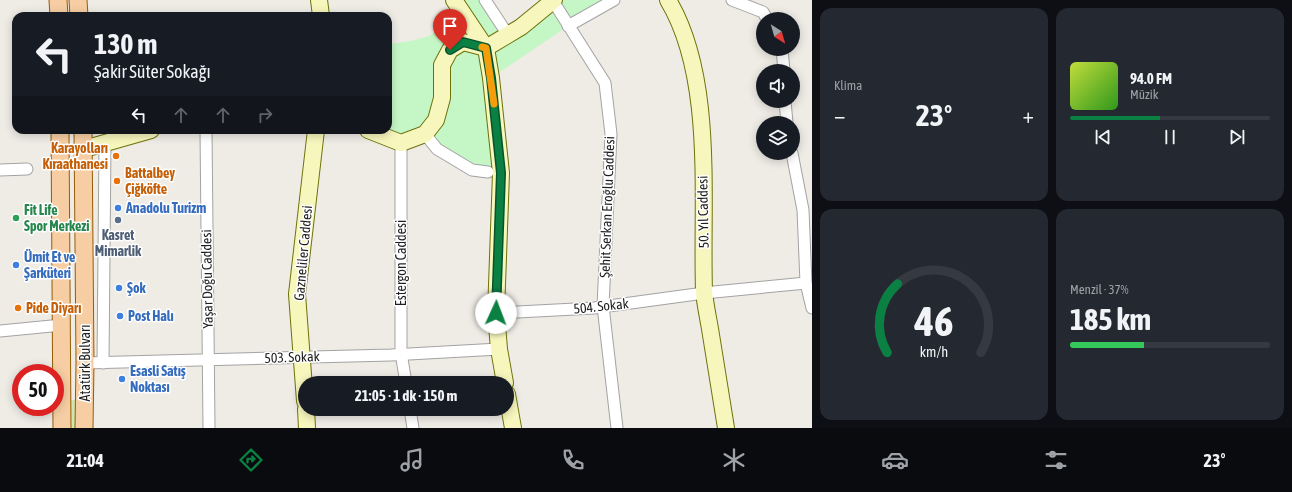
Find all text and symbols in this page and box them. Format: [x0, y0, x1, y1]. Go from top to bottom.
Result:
pin [433, 9, 467, 50]
north arrow [756, 12, 800, 56]
map controls [756, 12, 800, 160]
icon: arrive [439, 15, 461, 37]
icon: left [28, 28, 80, 80]
text: 130 m [94, 28, 157, 60]
text: Şakir Süter Sokağı [94, 61, 211, 82]
button: sound [756, 64, 800, 108]
text: 94.0 FM [1130, 70, 1172, 87]
text: Klima [834, 78, 862, 93]
text: Müzik [1130, 87, 1158, 102]
text: 23° [916, 98, 952, 132]
text: − [834, 102, 845, 128]
text: + [1023, 102, 1034, 128]
icon: left [128, 104, 150, 126]
icon: ahead [170, 104, 192, 126]
icon: ahead [212, 104, 234, 126]
icon: right [254, 104, 276, 126]
button: layers [756, 116, 800, 160]
icon: previous [1092, 126, 1114, 148]
icon: pause [1159, 126, 1181, 148]
icon: next [1226, 126, 1248, 148]
street label: Şehit Serkan Eroğlu Caddesi [597, 136, 617, 278]
place label: Karayolları Kıraathanesi [42, 140, 108, 172]
marker: Karayolları Kıraathanesi [111, 151, 121, 161]
place label: Battalbey Çiğköfte [125, 165, 175, 197]
street label: 50. Yıl Caddesi [694, 175, 712, 249]
marker: Battalbey Çiğköfte [112, 176, 122, 186]
place label: Anadolu Turizm [125, 200, 206, 216]
place label: Fit Life Spor Merkezi [24, 202, 90, 234]
marker: Anadolu Turizm [113, 203, 123, 213]
street label: Gazneliler Caddesi [291, 205, 315, 301]
marker: Fit Life Spor Merkezi [11, 213, 21, 223]
marker: Kasret Mimarlik [113, 215, 123, 225]
street label: Estergon Caddesi [393, 220, 409, 306]
place label: Kasret Mimarlik [95, 227, 142, 259]
street label: Yaşar Doğu Caddesi [198, 229, 216, 329]
place label: Ümit Et ve Şarküteri [24, 249, 75, 281]
marker: Ümit Et ve Şarküteri [11, 260, 21, 270]
place label: Şok [127, 280, 146, 296]
text: Menzil · 37% [1070, 282, 1129, 297]
marker: Şok [114, 283, 124, 293]
position arrow [475, 292, 517, 334]
street label: 504. Sokak [573, 295, 629, 317]
text: 46 [913, 296, 954, 344]
place label: Pide Diyarı [26, 300, 81, 316]
text: 185 km [1070, 302, 1151, 336]
marker: Pide Diyarı [13, 303, 23, 313]
place label: Post Halı [128, 308, 174, 324]
marker: Post Halı [115, 311, 125, 321]
street label: Atatürk Bulvarı [77, 325, 93, 401]
text: km/h [920, 343, 948, 359]
street label: 503. Sokak [264, 348, 320, 366]
place label: Esasli Satış Noktası [130, 363, 186, 395]
speed limit sign: 50 [12, 364, 64, 416]
marker: Esasli Satış Noktası [117, 374, 127, 384]
text: 21:05 · 1 dk · 150 m [355, 387, 457, 404]
icon: directions [237, 446, 265, 474]
icon: music [398, 446, 426, 474]
icon: phone [559, 446, 587, 474]
icon: climate [720, 446, 748, 474]
icon: car [881, 446, 909, 474]
icon: filters [1042, 446, 1070, 474]
text: 21:04 [67, 450, 104, 471]
text: 23° [1203, 450, 1225, 471]

